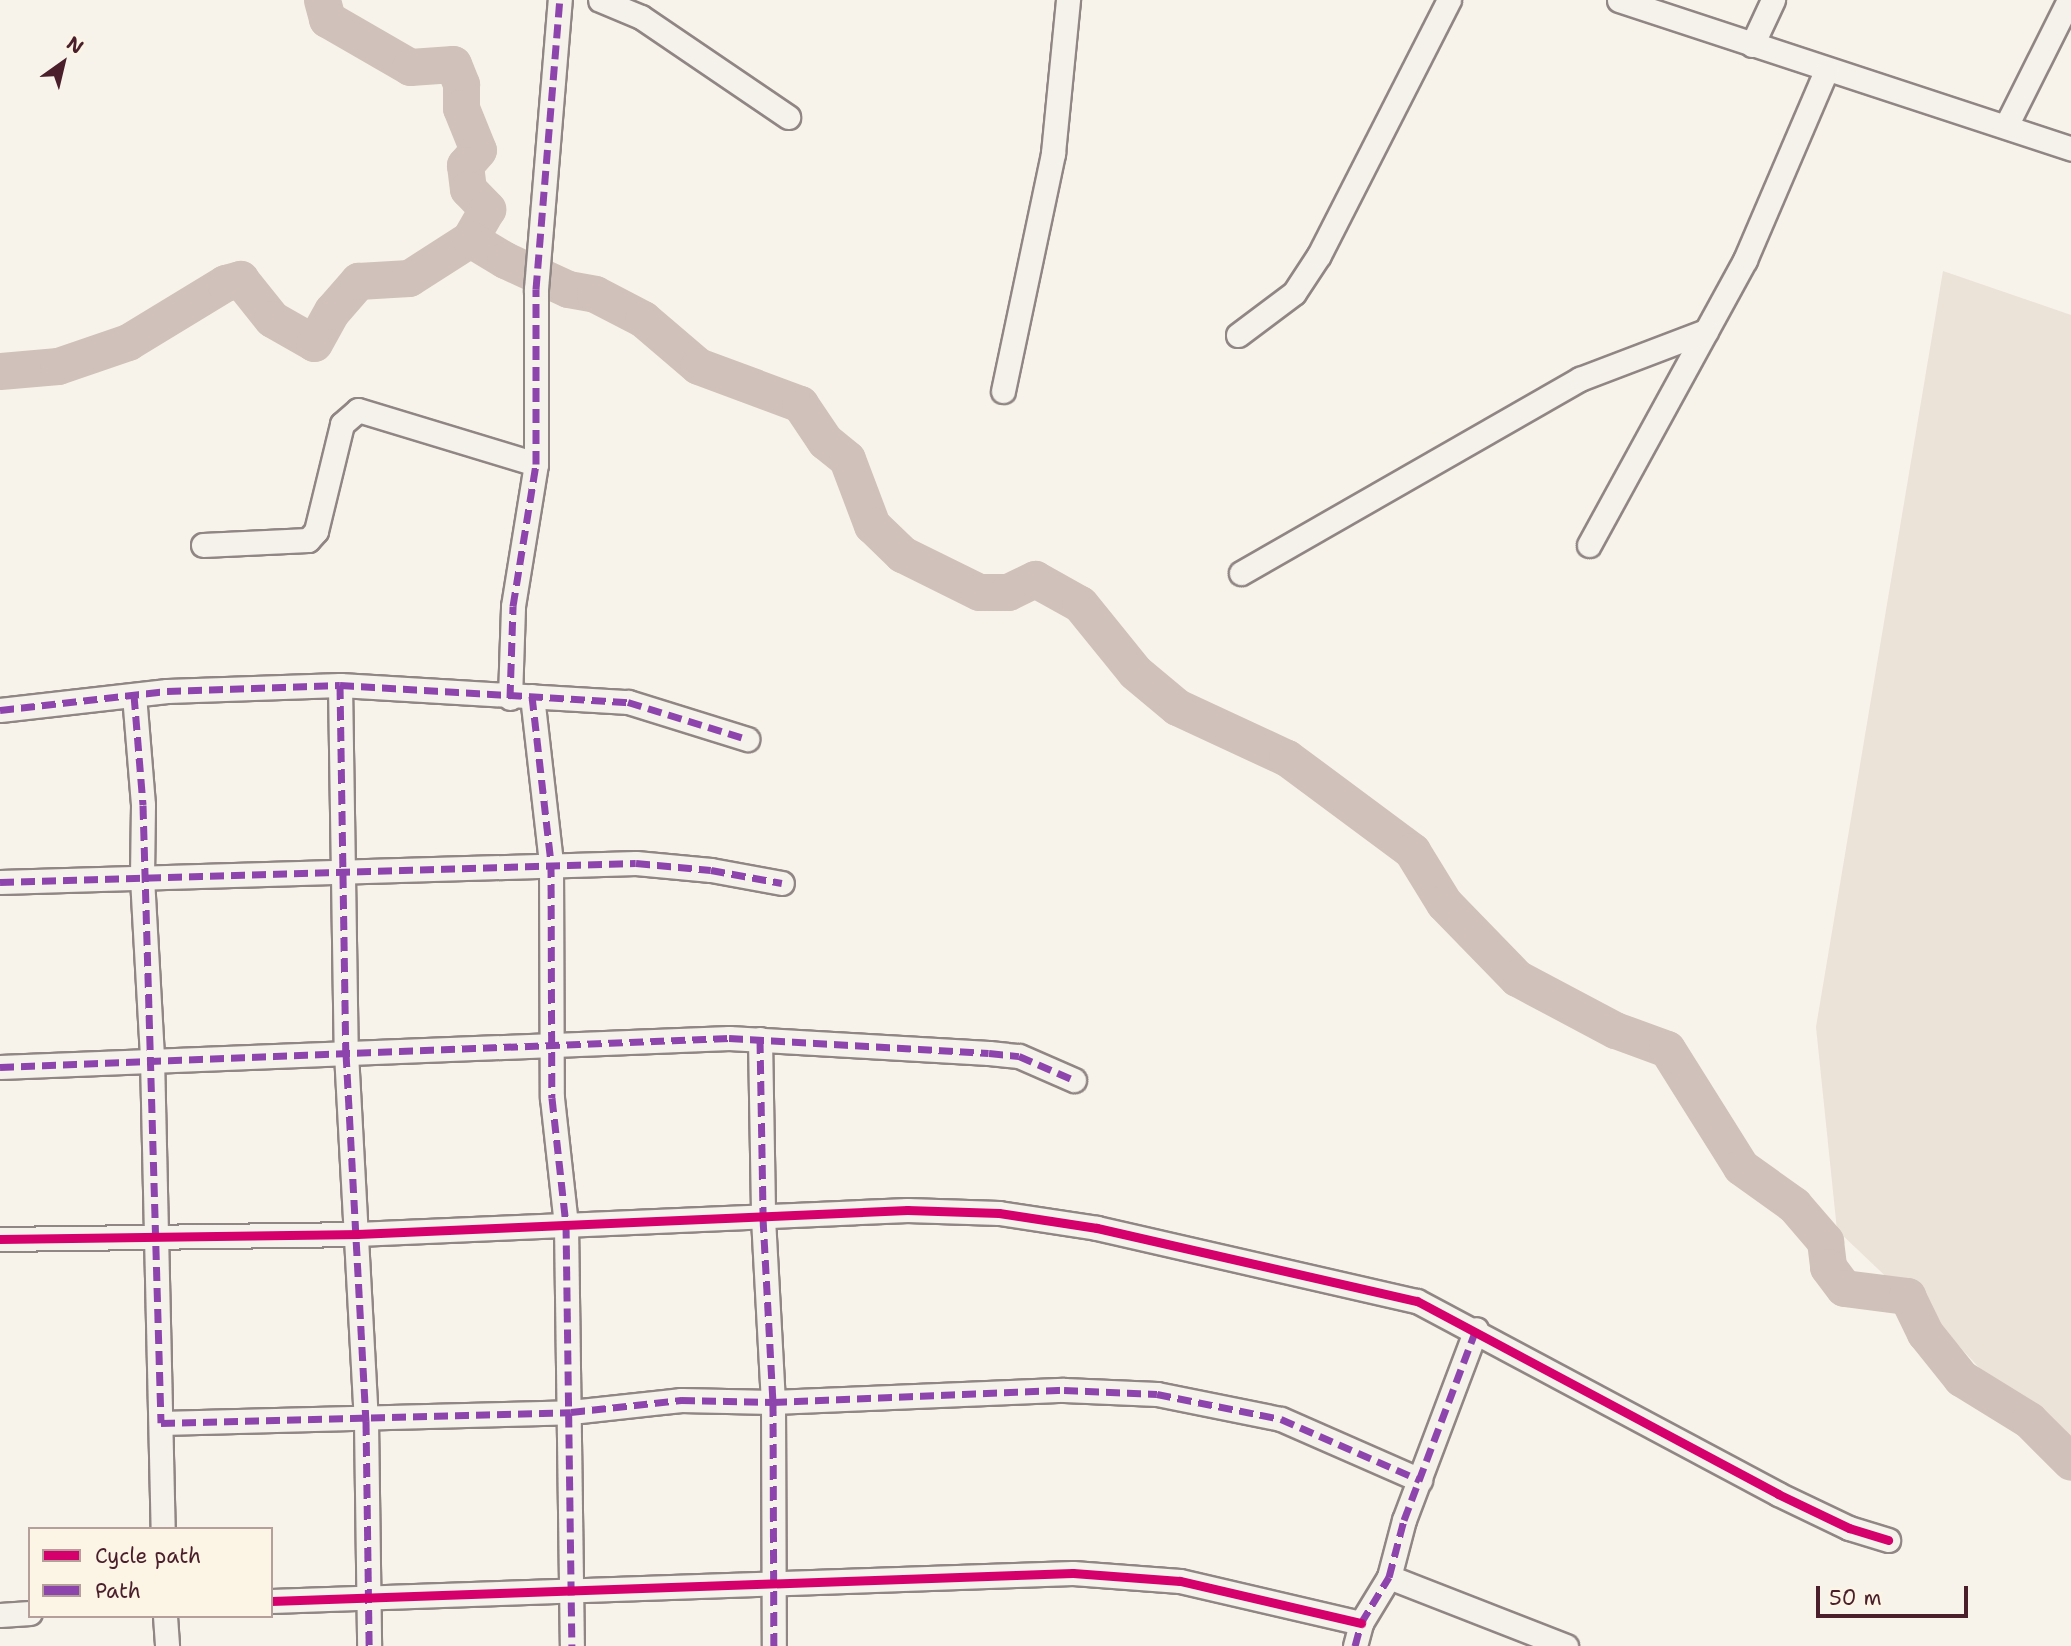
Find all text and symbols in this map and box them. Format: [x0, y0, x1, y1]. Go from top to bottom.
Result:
north arrow [28, 28, 98, 98]
text: N [62, 31, 88, 60]
legend [28, 1527, 273, 1618]
text: Cycle path [95, 1542, 201, 1570]
scale bar [1819, 1572, 1971, 1616]
text: Path [95, 1577, 141, 1605]
text: 50 m [1829, 1584, 1882, 1612]

